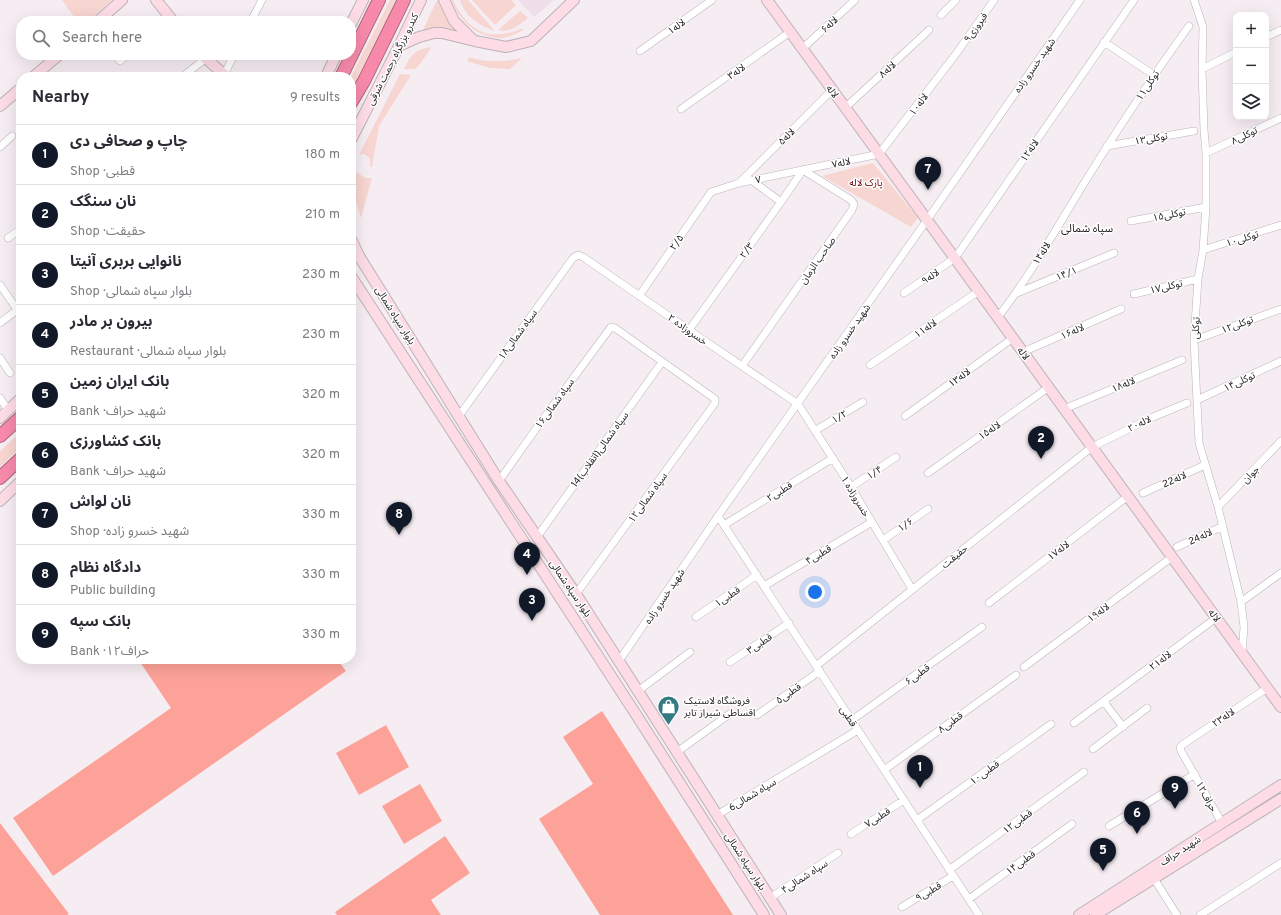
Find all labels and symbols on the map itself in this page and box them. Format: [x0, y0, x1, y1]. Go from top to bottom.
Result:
street label: فیروزی۹ [961, 10, 992, 45]
street label: کندرو بزرگراه رحمت شرقی [365, 11, 423, 108]
street label: ۶لاله [819, 14, 841, 36]
street label: ۱لاله [665, 16, 688, 38]
street label: شهید خسرو زاده [1012, 36, 1059, 96]
street label: لاله۸ [877, 59, 899, 81]
street label: ۳لاله [725, 61, 748, 83]
street label: توکلی۱۱ [1133, 68, 1163, 103]
street label: لاله [823, 83, 841, 101]
street label: لاله۱۰ [907, 91, 932, 119]
street label: توکلی۸ [1229, 124, 1260, 148]
street label: لاله۵ [776, 126, 798, 148]
street label: توکلی۱۳ [1134, 130, 1169, 149]
street label: لاله۱۲ [1018, 137, 1043, 165]
street label: لاله۷ [831, 155, 852, 172]
pin: 7 [915, 157, 941, 190]
street label: ۷ [754, 173, 763, 187]
park label: پارک لاله [849, 177, 883, 190]
street label: توکلی۱۵ [1152, 206, 1187, 225]
district label: سپاه شمالی [1061, 222, 1113, 236]
street label: ۱۰توکلی [1224, 228, 1260, 251]
street label: ۲/۵ [667, 232, 687, 253]
street label: صاحب الزمان [797, 235, 839, 287]
street label: ۲/۳ [737, 240, 757, 261]
street label: لاله۱۴ [1030, 240, 1054, 268]
street label: ۱۴/۱ [1054, 264, 1079, 285]
street label: لاله۹ [919, 266, 942, 288]
street label: توکلی۱۷ [1148, 277, 1184, 298]
street label: بلوار سپاه شمالی [372, 284, 418, 348]
street label: شهید خسرو زاده [827, 302, 874, 362]
street label: سپاه شمالی۱۸ [496, 307, 541, 362]
street label: خسروزاده ۲ [665, 312, 710, 349]
street label: توکلی۱۲ [1219, 314, 1256, 337]
street label: لاله۱۱ [912, 317, 940, 342]
street label: توکلی [1189, 317, 1204, 340]
street label: لاله۱۶ [1059, 321, 1087, 343]
street label: لاله [1014, 345, 1032, 363]
street label: لاله۱۳ [946, 366, 974, 391]
street label: توکلی۱۴ [1222, 369, 1258, 395]
street label: لاله۱۸ [1110, 375, 1138, 396]
street label: سپاه شمالی۱۶ [533, 376, 578, 431]
street label: ۱/۲ [829, 408, 850, 427]
street label: 14سپاه شمالی(اتقلاب) [568, 409, 632, 490]
street label: لاله۲۰ [1126, 413, 1154, 436]
street label: لاله۱۵ [976, 419, 1004, 444]
pin: 2 [1028, 426, 1054, 459]
street label: ۱/۴ [864, 463, 885, 483]
street label: جوان [1240, 463, 1263, 487]
street label: 22لاله [1160, 469, 1189, 492]
street label: سپاه شمالی۱۲ [626, 470, 671, 525]
street label: خسروزاده ۱ [837, 474, 872, 520]
street label: قطبی۲ [764, 479, 796, 505]
pin: 8 [386, 502, 412, 535]
street label: ۱/۶ [895, 515, 916, 535]
street label: 24لاله [1186, 526, 1215, 549]
street label: لاله۱۷ [1045, 539, 1073, 564]
pin: 4 [514, 542, 540, 575]
street label: قطبی۴ [803, 542, 835, 568]
street label: حقیقت [939, 542, 971, 572]
street label: بلوار سپاه شمالی [546, 558, 594, 620]
street label: شهید خسرو زاده [642, 567, 689, 627]
your location [805, 582, 825, 602]
street label: قطبی۱ [713, 584, 744, 610]
pin: 3 [519, 588, 545, 621]
street label: لاله۱۹ [1085, 601, 1113, 626]
street label: لاله [1205, 607, 1223, 625]
street label: قطبی۳ [745, 631, 776, 657]
street label: لاله۲۱ [1147, 649, 1175, 674]
street label: قطبی۶ [903, 661, 933, 689]
street label: قطبی۵ [774, 681, 805, 708]
shop icon: فروشگاه لاستیک اقساطی شیراز تایر [655, 693, 681, 726]
place label: فروشگاه لاستیک اقساطی شیراز تایر [683, 695, 755, 720]
street label: قطبی [836, 704, 860, 730]
street label: لاله۲۳ [1210, 706, 1238, 731]
street label: قطبی۸ [936, 709, 966, 737]
pin: 1 [907, 755, 933, 788]
street label: قطبی۱۰ [967, 758, 1003, 788]
street label: 6سپاه شمالی [727, 776, 779, 815]
pin: 9 [1162, 776, 1188, 809]
street label: حراف۱۲ [1192, 779, 1219, 815]
pin: 6 [1124, 801, 1150, 834]
street label: قطبی۷ [862, 805, 894, 831]
street label: قطبی۱۲ [1000, 807, 1036, 837]
street label: بلوار سپاه شمالی [721, 831, 768, 893]
street label: شهید حراف [1158, 833, 1204, 869]
pin: 5 [1090, 838, 1116, 871]
street label: قطبی۱۴ [1003, 848, 1039, 878]
street label: سپاه شمالی۴ [779, 857, 831, 897]
street label: قطبی۹ [913, 879, 945, 905]

